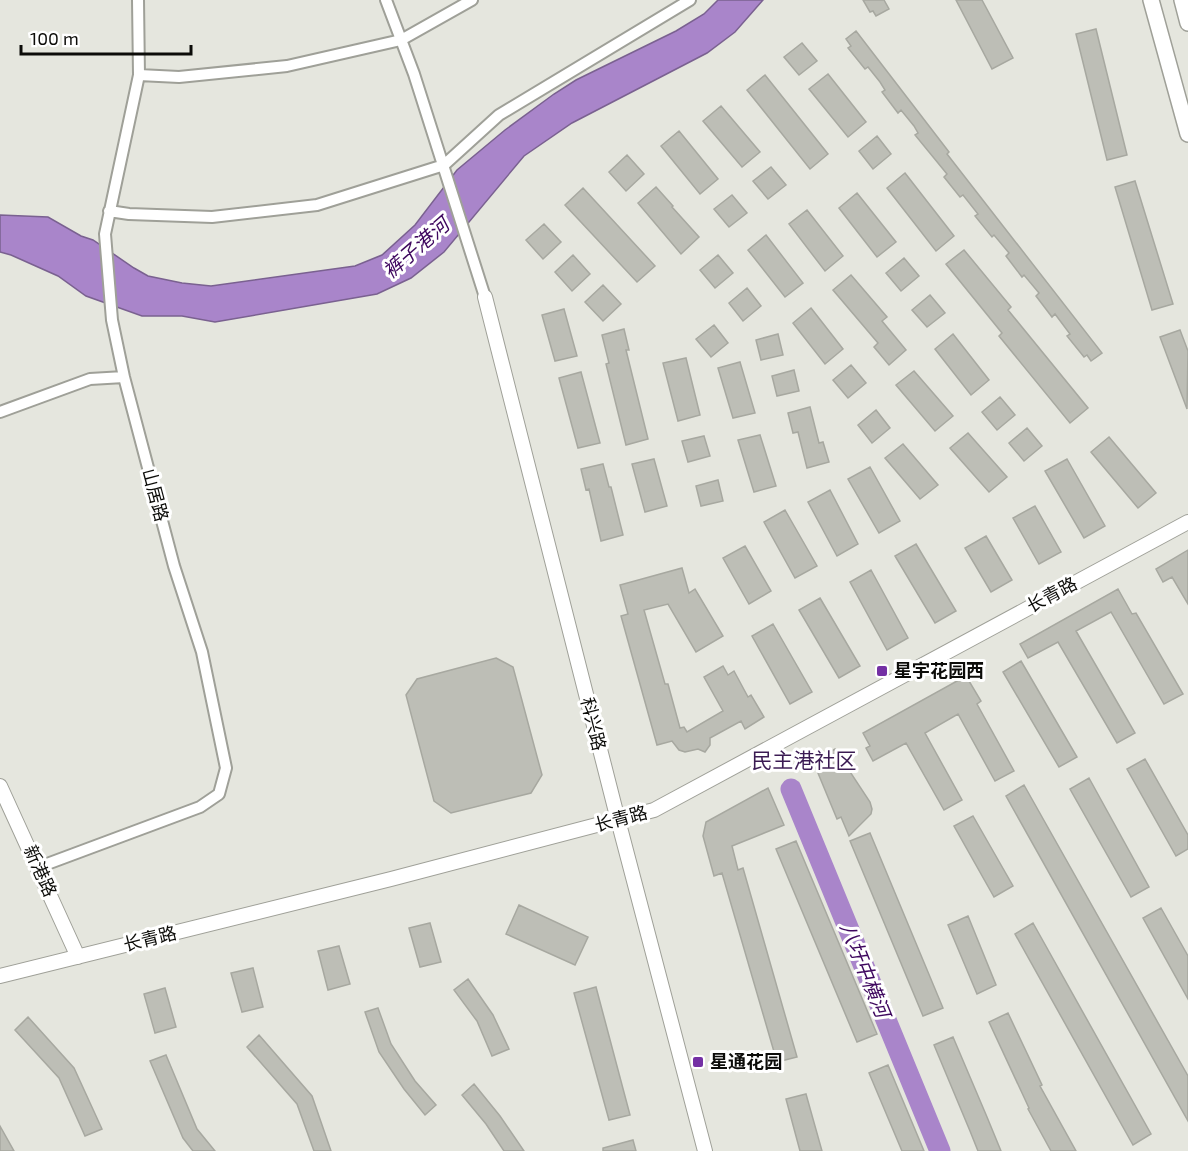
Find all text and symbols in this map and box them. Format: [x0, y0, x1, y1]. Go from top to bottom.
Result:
scale bar [21, 18, 190, 56]
text: 100 m [30, 27, 79, 49]
water label: 裤子港河 [377, 209, 456, 283]
street label: 山居路 [138, 466, 174, 524]
street label: 长青路 [1023, 572, 1081, 617]
place label: 星宇花园西 [894, 659, 984, 681]
marker: 星宇花园西 [875, 664, 889, 678]
street label: 科兴路 [577, 695, 611, 753]
district label: 民主港社区 [752, 747, 857, 772]
street label: 长青路 [592, 800, 650, 836]
street label: 新港路 [20, 841, 62, 900]
water label: 八圩中横河 [836, 919, 897, 1024]
street label: 长青路 [121, 921, 179, 955]
place label: 星通花园 [710, 1050, 782, 1072]
marker: 星通花园 [691, 1055, 705, 1069]

